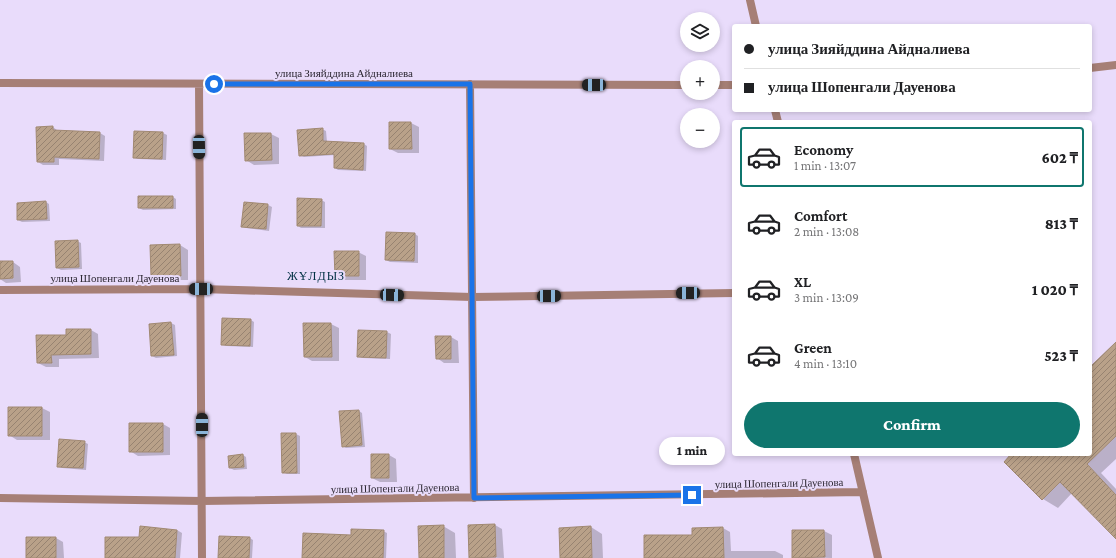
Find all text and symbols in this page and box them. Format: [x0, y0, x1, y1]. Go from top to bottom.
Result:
map controls [680, 12, 720, 148]
button: layers [680, 12, 720, 52]
text: улица Зияйддина Айдналиева [768, 41, 970, 57]
button: + [680, 60, 720, 100]
street label: улица Зияйддина Айдналиева [275, 67, 413, 79]
route start [205, 75, 223, 93]
car [582, 79, 606, 91]
text: улица Шопенгали Дауенова [768, 79, 956, 95]
button: − [680, 108, 720, 148]
car [193, 135, 205, 159]
icon: car [746, 139, 782, 175]
text: Economy [794, 142, 853, 158]
text: 602 ₸ [1041, 150, 1078, 166]
text: 1 min · 13:07 [794, 158, 856, 173]
icon: car [746, 205, 782, 241]
text: Comfort [794, 208, 848, 224]
text: 813 ₸ [1045, 216, 1078, 232]
text: 2 min · 13:08 [794, 224, 859, 239]
district label: ЖҰЛДЫЗ [287, 269, 345, 283]
icon: car [746, 271, 782, 307]
street label: улица Шопенгали Дауенова [51, 272, 180, 284]
text: XL [794, 274, 811, 290]
text: 1 020 ₸ [1032, 282, 1078, 298]
car [189, 283, 213, 295]
car [676, 287, 700, 299]
car [380, 289, 404, 301]
car [537, 290, 561, 302]
text: 3 min · 13:09 [794, 290, 859, 305]
icon: car [746, 337, 782, 373]
text: Green [794, 340, 832, 356]
text: 523 ₸ [1044, 348, 1078, 364]
text: 4 min · 13:10 [794, 356, 857, 371]
button: Confirm [744, 402, 1080, 448]
car [196, 413, 208, 437]
callout: 1 min [659, 437, 725, 465]
text: 1 min [677, 443, 707, 458]
street label: улица Шопенгали Дауенова [715, 476, 844, 490]
street label: улица Шопенгали Дауенова [331, 481, 460, 495]
route end [683, 486, 701, 504]

